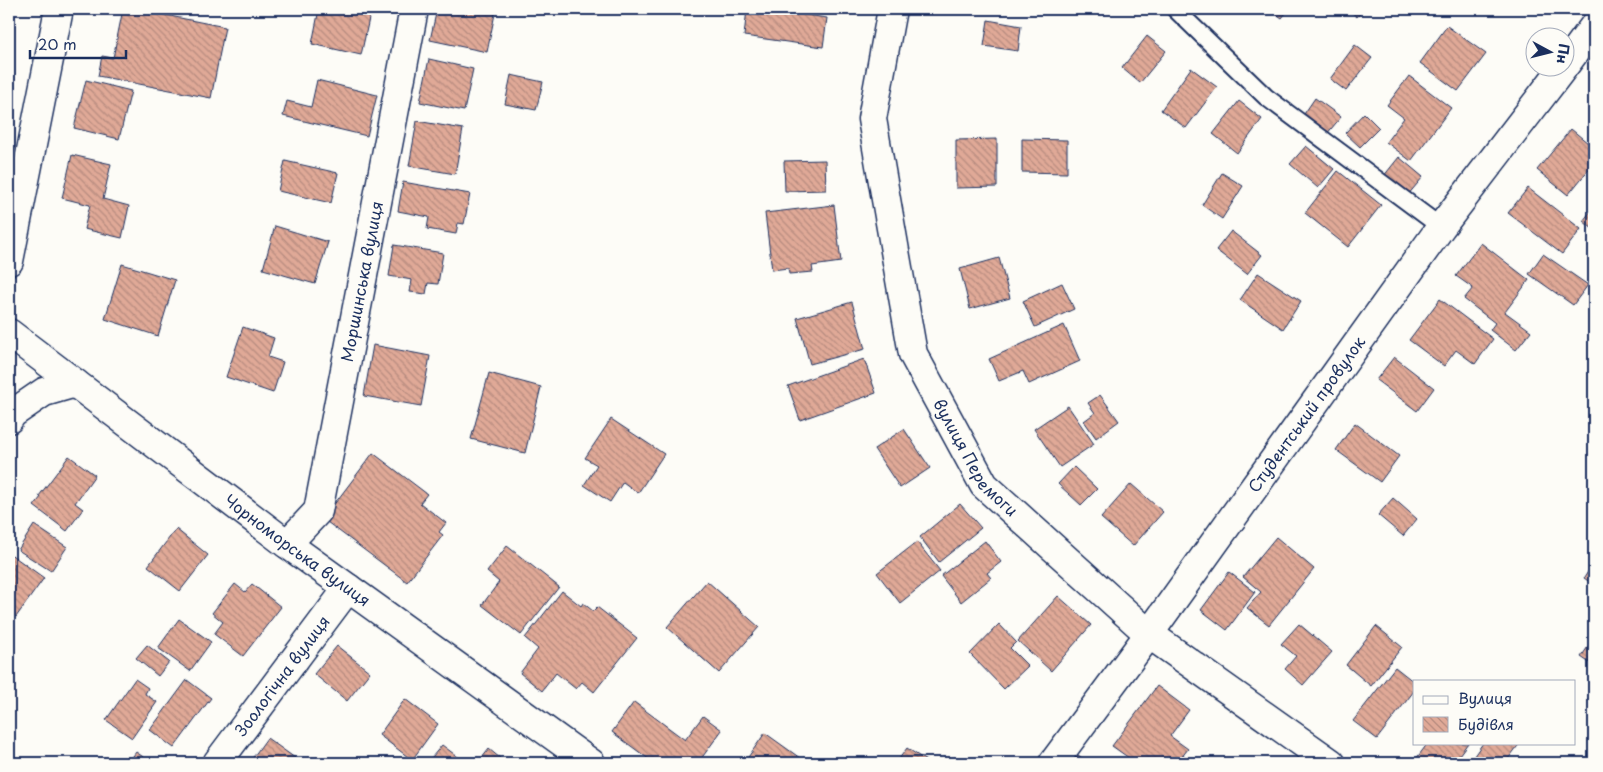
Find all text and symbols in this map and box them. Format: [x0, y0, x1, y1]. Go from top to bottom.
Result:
scale bar [30, 28, 126, 60]
north arrow [1526, 28, 1576, 78]
text: 20 m [38, 32, 77, 55]
text: Пн [1552, 42, 1575, 65]
street label: Моршинська вулиця [334, 199, 388, 364]
street label: Студентський провулок [1241, 330, 1370, 497]
street label: вулиця Перемоги [928, 394, 1024, 521]
street label: Чорноморська вулиця [220, 488, 376, 611]
street label: Зоологічна вулиця [228, 610, 335, 740]
legend [1413, 680, 1576, 744]
text: Вулиця [1458, 686, 1512, 709]
text: Будівля [1458, 712, 1514, 735]

